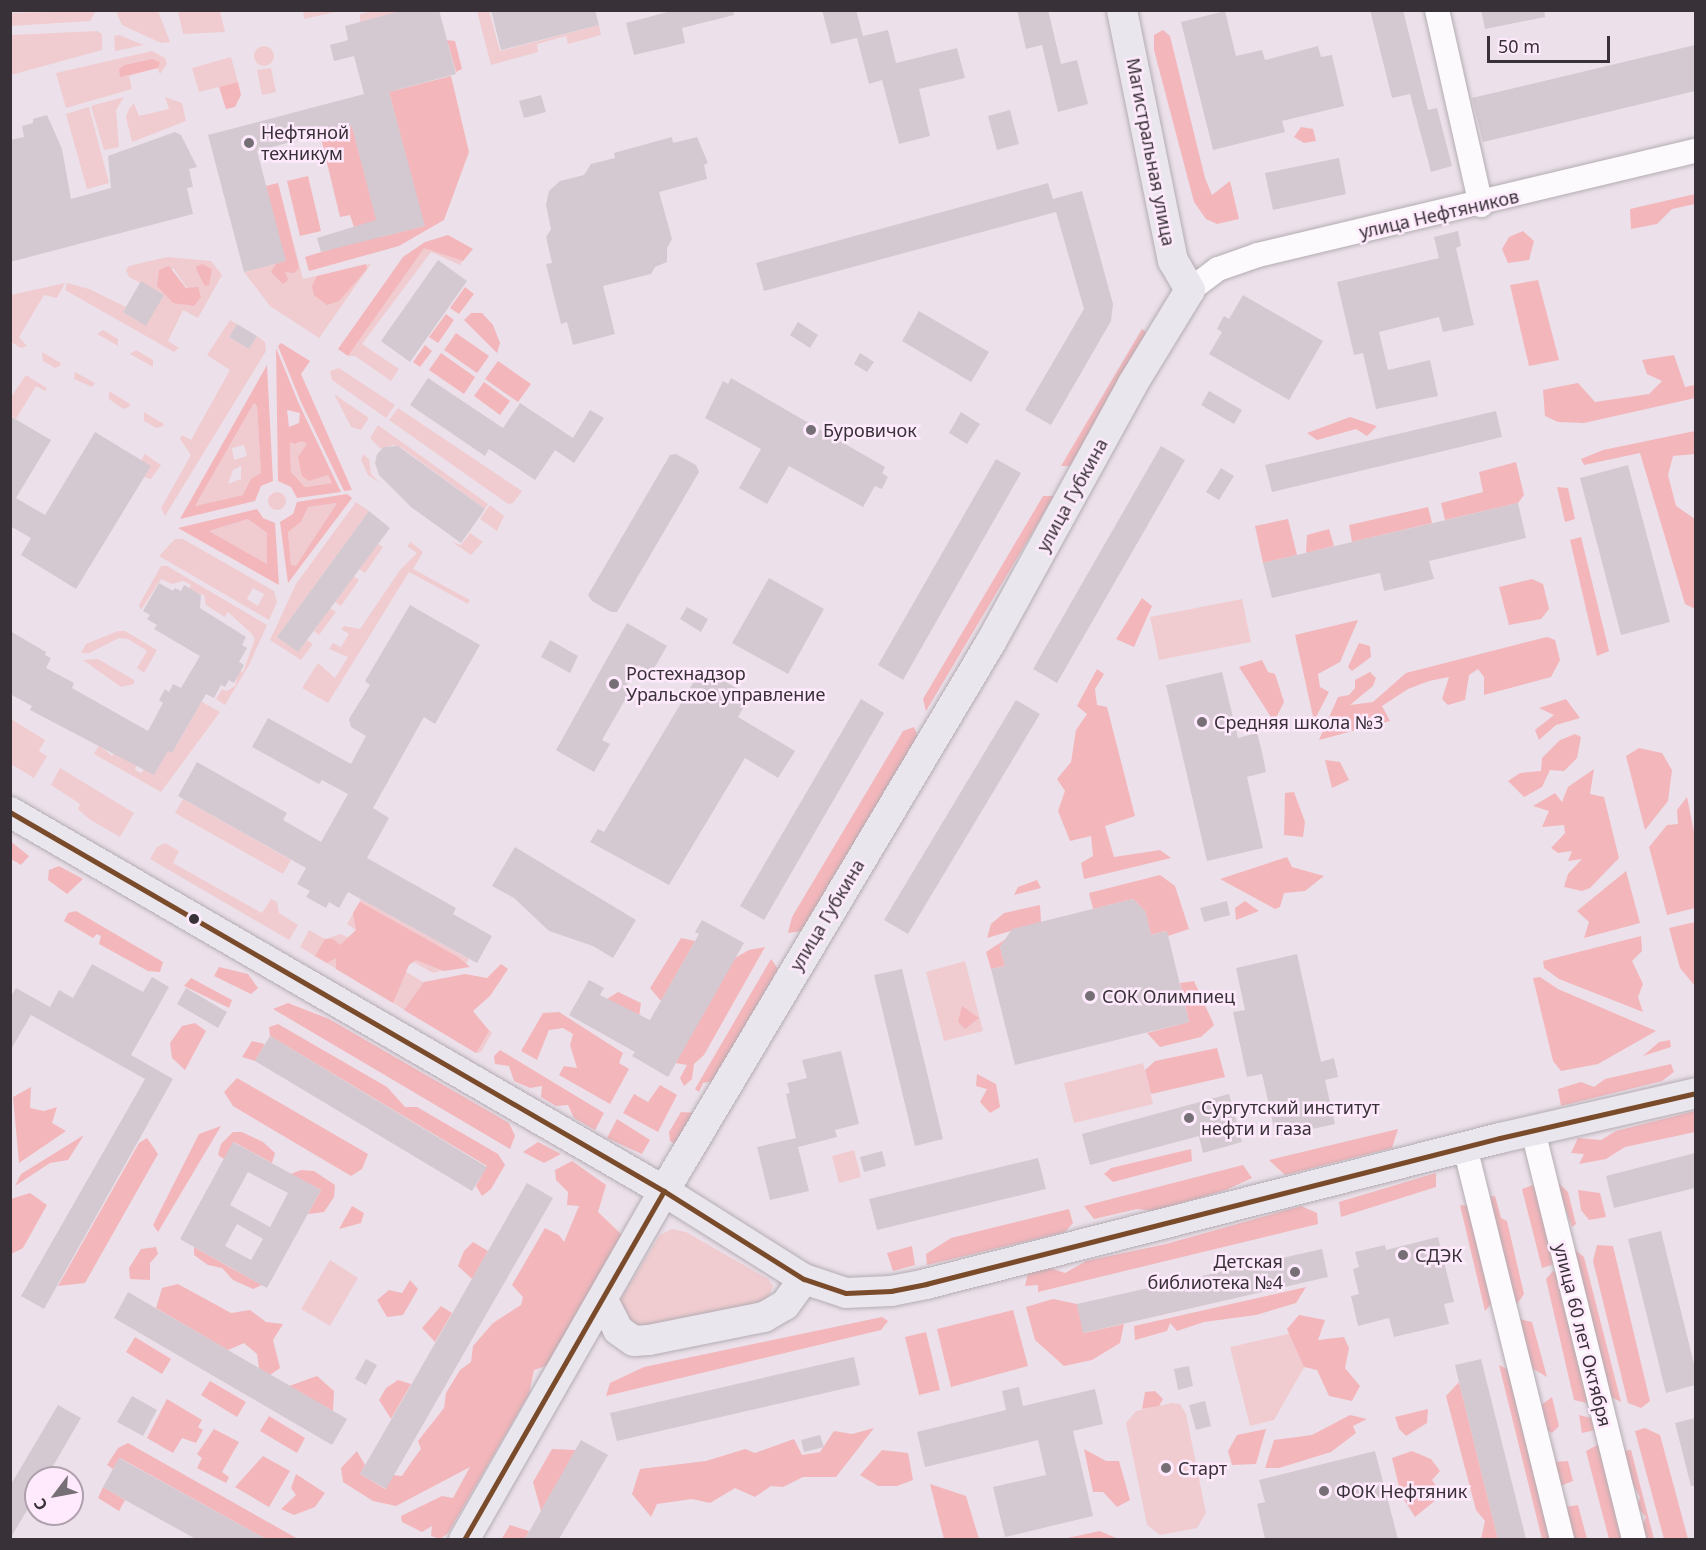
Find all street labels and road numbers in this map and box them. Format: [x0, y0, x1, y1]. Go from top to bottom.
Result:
street label: Магистральная улица [1122, 56, 1180, 248]
street label: улица Нефтяников [1357, 185, 1521, 243]
street label: улица Губкина [1032, 435, 1112, 555]
street label: улица Губкина [785, 855, 869, 975]
street label: улица 60 лет Октября [1550, 1241, 1616, 1429]

